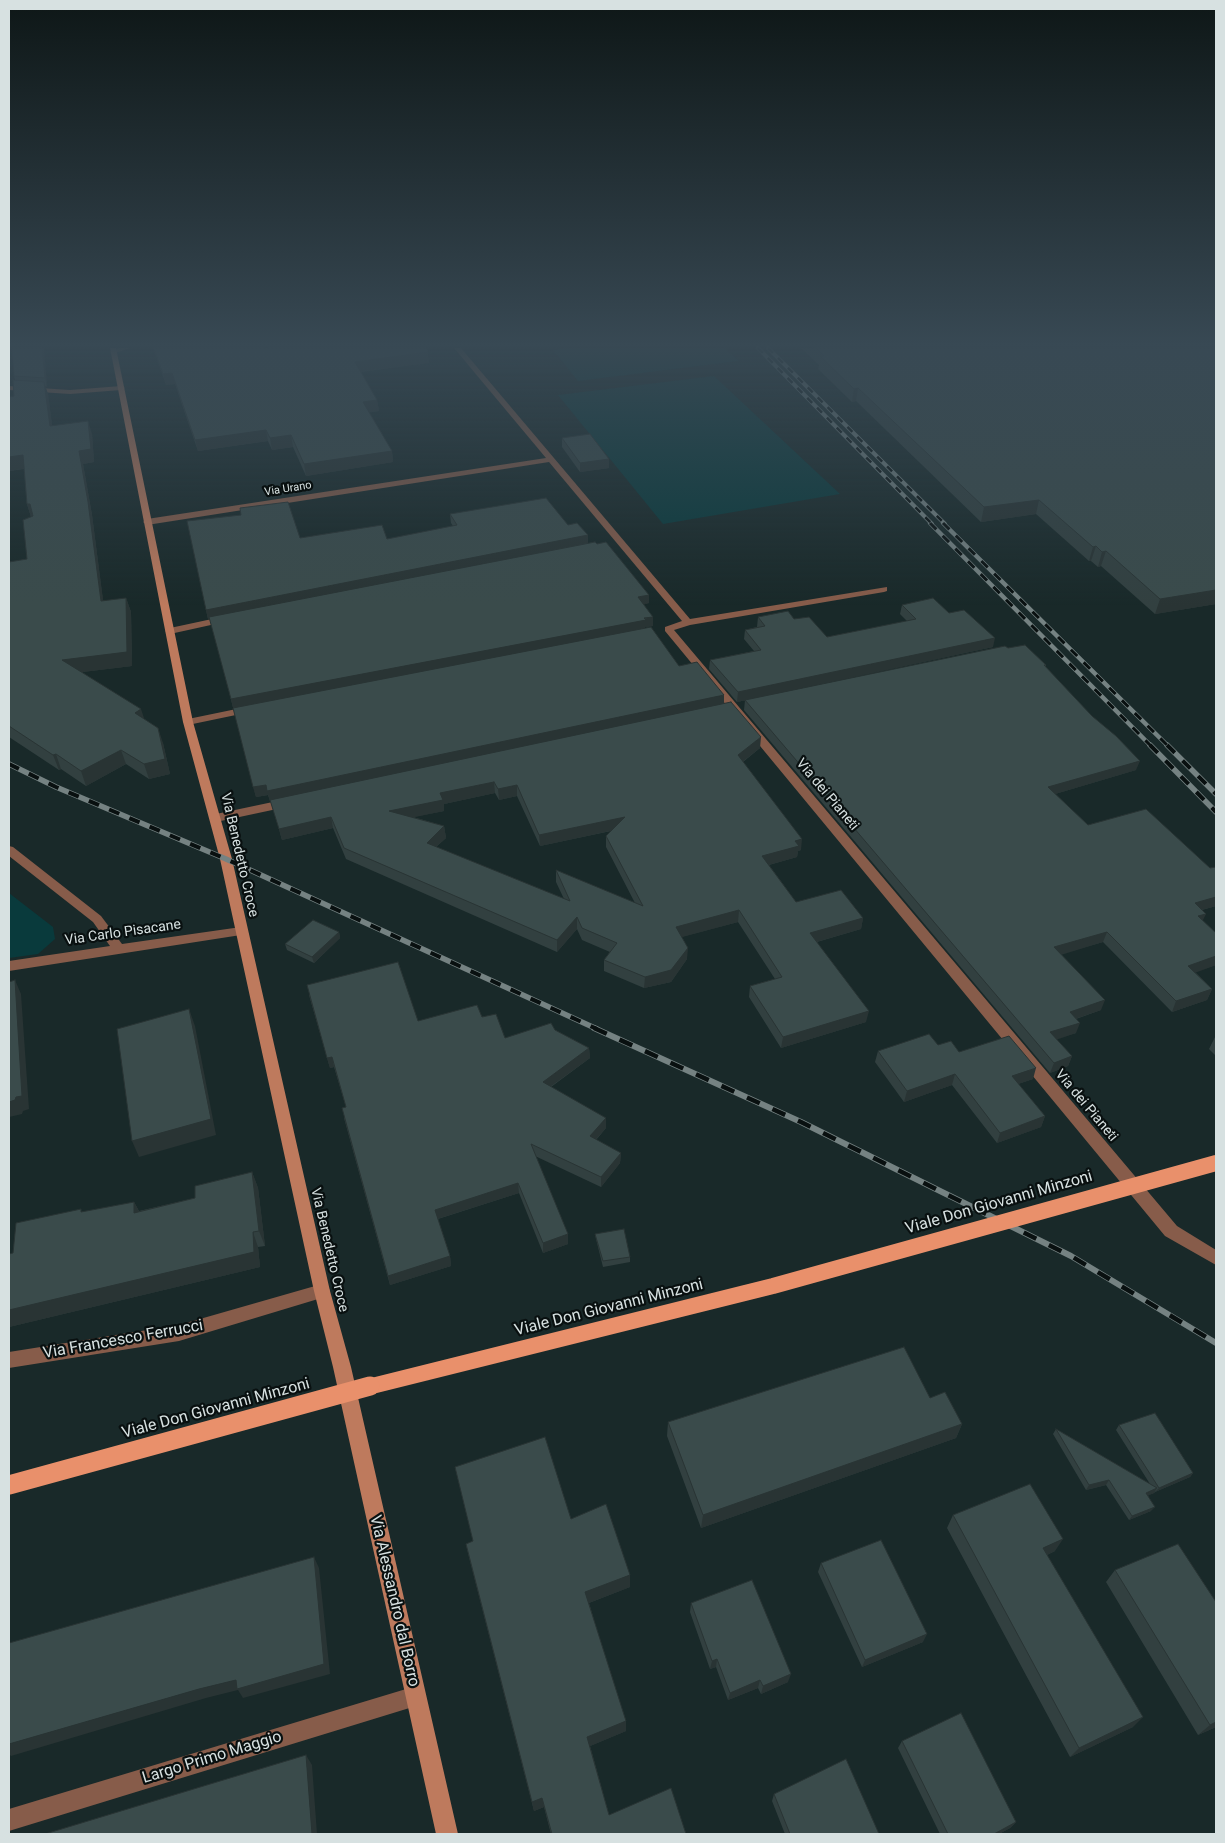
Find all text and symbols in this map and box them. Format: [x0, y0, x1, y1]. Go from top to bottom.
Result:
street label: Via Urano [264, 479, 312, 499]
street label: Via dei Pianeti [792, 756, 862, 834]
street label: Via Benedetto Croce [217, 791, 261, 919]
street label: Via Carlo Pisacane [64, 917, 182, 949]
street label: Via dei Pianeti [1051, 1067, 1121, 1145]
street label: Viale Don Giovanni Minzoni [903, 1167, 1095, 1239]
street label: Via Benedetto Croce [307, 1186, 351, 1314]
street label: Viale Don Giovanni Minzoni [513, 1275, 705, 1341]
street label: Via Francesco Ferrucci [42, 1316, 204, 1364]
street label: Viale Don Giovanni Minzoni [120, 1375, 312, 1443]
street label: Via Alessandro dal Borro [365, 1513, 423, 1689]
street label: Largo Primo Maggio [140, 1728, 284, 1788]

